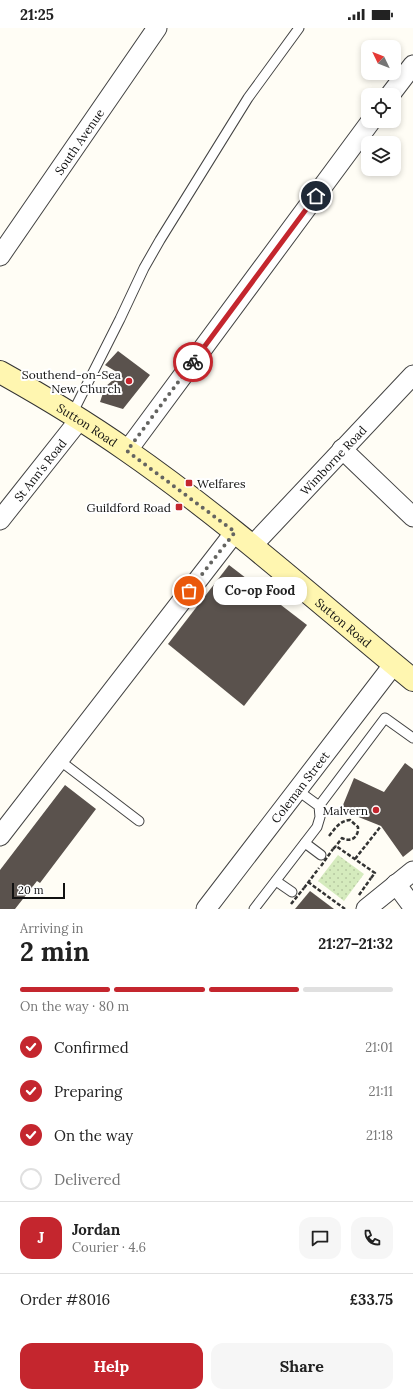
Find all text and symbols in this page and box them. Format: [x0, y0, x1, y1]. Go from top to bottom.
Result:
text: 21:25 [20, 5, 54, 24]
north arrow [361, 40, 401, 80]
map controls [361, 40, 401, 176]
button: locate [361, 88, 401, 128]
street label: South Avenue [51, 105, 107, 177]
button: layers [361, 136, 401, 176]
pin [299, 179, 333, 213]
icon: home [305, 185, 327, 207]
courier [173, 342, 213, 382]
icon: bike [182, 351, 204, 373]
place label: Southend-on-Sea New Church [22, 367, 121, 396]
marker: Southend-on-Sea New Church [124, 376, 134, 386]
street label: Sutton Road [55, 400, 120, 449]
street label: Wimborne Road [297, 422, 369, 498]
street label: St Ann's Road [10, 436, 69, 504]
place label: Welfares [197, 476, 246, 491]
marker: Welfares [184, 478, 194, 488]
place label: Guildford Road [87, 500, 171, 515]
marker: Guildford Road [174, 502, 184, 512]
pin [172, 574, 206, 608]
callout: Co-op Food [213, 577, 307, 605]
icon: bag [178, 580, 200, 602]
text: Co-op Food [225, 582, 295, 599]
street label: Sutton Road [313, 594, 375, 650]
street label: Coleman Street [267, 748, 332, 826]
place label: Malvern [323, 803, 368, 818]
marker: Malvern [371, 805, 381, 815]
scale bar [12, 881, 65, 900]
text: 20 m [18, 883, 43, 897]
text: Arriving in [20, 920, 83, 937]
text: 21:27–21:32 [318, 934, 393, 953]
text: 2 min [20, 935, 90, 968]
text: On the way · 80 m [20, 998, 129, 1015]
icon: check [20, 1036, 42, 1058]
text: Confirmed [54, 1038, 129, 1057]
text: 21:01 [365, 1039, 393, 1056]
icon: check [20, 1080, 42, 1102]
text: Preparing [54, 1082, 122, 1101]
text: 21:11 [369, 1083, 393, 1100]
icon: check [20, 1124, 42, 1146]
text: On the way [54, 1126, 133, 1145]
text: 21:18 [366, 1127, 393, 1144]
text: Delivered [54, 1170, 121, 1189]
button: chat [299, 1217, 341, 1259]
button: phone [351, 1217, 393, 1259]
text: Jordan [72, 1220, 120, 1239]
text: J [38, 1228, 44, 1247]
text: Courier · 4.6 [72, 1239, 146, 1256]
text: Order #8016 [20, 1290, 110, 1309]
text: £33.75 [349, 1290, 393, 1309]
button: Help [20, 1343, 203, 1389]
button: Share [211, 1343, 393, 1389]

